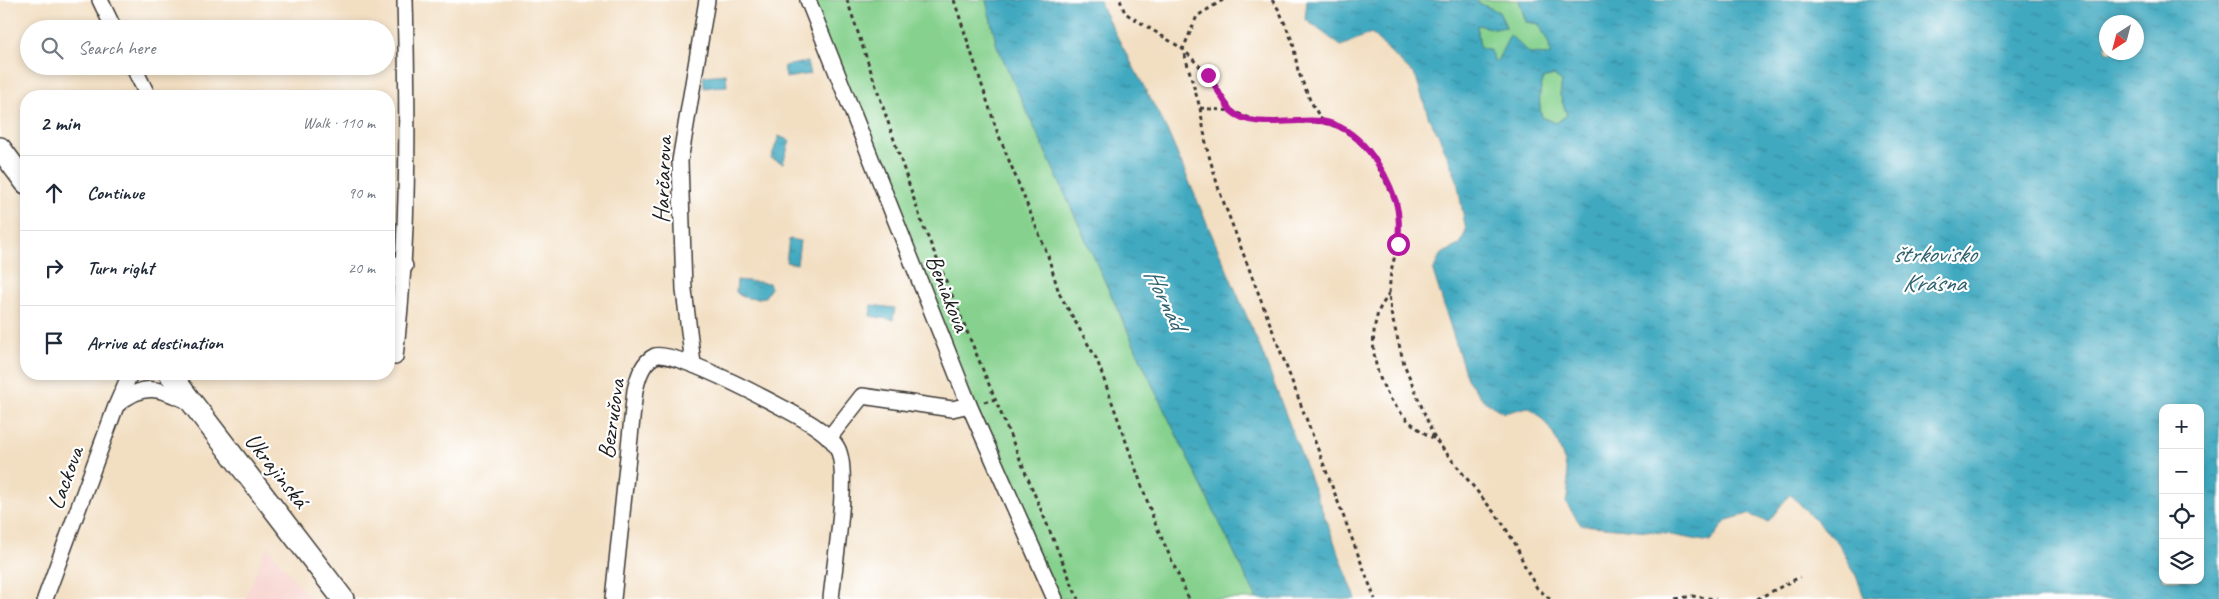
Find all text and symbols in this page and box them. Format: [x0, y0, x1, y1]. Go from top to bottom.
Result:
north arrow [2099, 15, 2144, 60]
search box [20, 20, 395, 75]
icon: search [38, 34, 66, 62]
text: Search here [78, 36, 155, 60]
route end [1197, 64, 1220, 87]
text: 2 min [40, 110, 80, 136]
text: Walk · 110 m [303, 113, 375, 133]
street label: Harčarova [645, 134, 679, 224]
icon: ahead [40, 179, 68, 207]
text: Continue [87, 181, 144, 205]
text: 90 m [348, 183, 375, 203]
route start [1387, 233, 1410, 256]
water label: štrkovisko Krásna [1892, 238, 1979, 299]
street label: Beniakova [919, 250, 977, 337]
icon: right [40, 254, 68, 282]
text: Turn right [87, 256, 154, 280]
text: 20 m [348, 258, 375, 278]
water label: Hornád [1137, 263, 1197, 341]
icon: arrive [40, 329, 68, 357]
text: Arrive at destination [87, 331, 223, 355]
street label: Bezručova [591, 376, 632, 461]
map controls [2159, 404, 2204, 584]
button: + [2159, 404, 2204, 449]
street label: Ukrajinská [238, 426, 317, 516]
street label: Lackova [40, 441, 91, 513]
button: − [2159, 449, 2204, 494]
button: locate [2159, 494, 2204, 539]
button: layers [2159, 539, 2204, 584]

